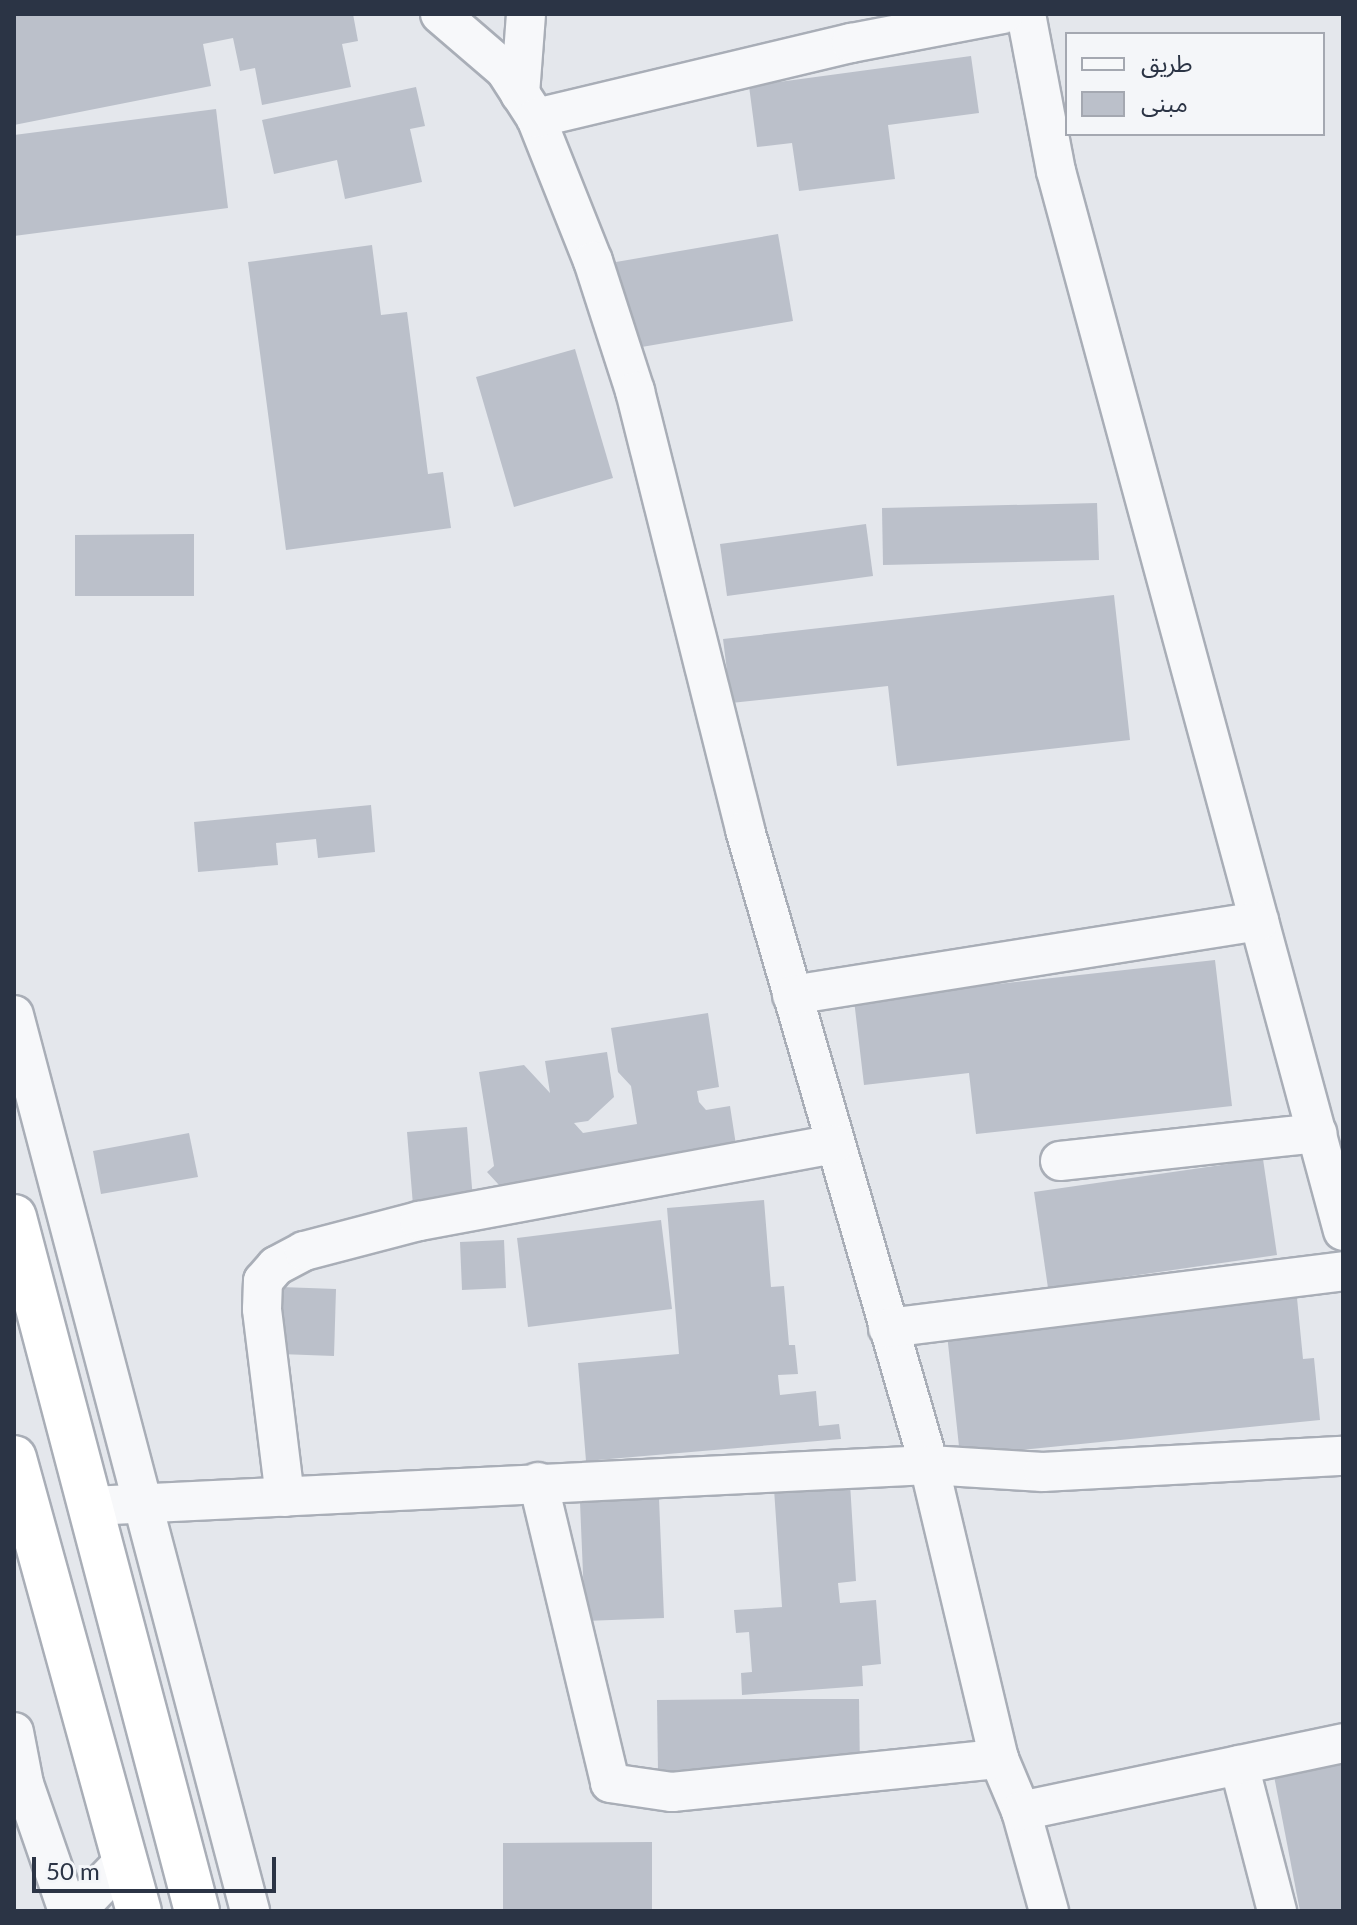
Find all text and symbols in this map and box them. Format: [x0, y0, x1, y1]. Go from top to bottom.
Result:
legend [1065, 32, 1325, 136]
text: طريق [1141, 48, 1193, 77]
text: مبنى [1141, 88, 1188, 117]
scale bar [36, 1841, 280, 1891]
text: 50 m [46, 1856, 100, 1885]

